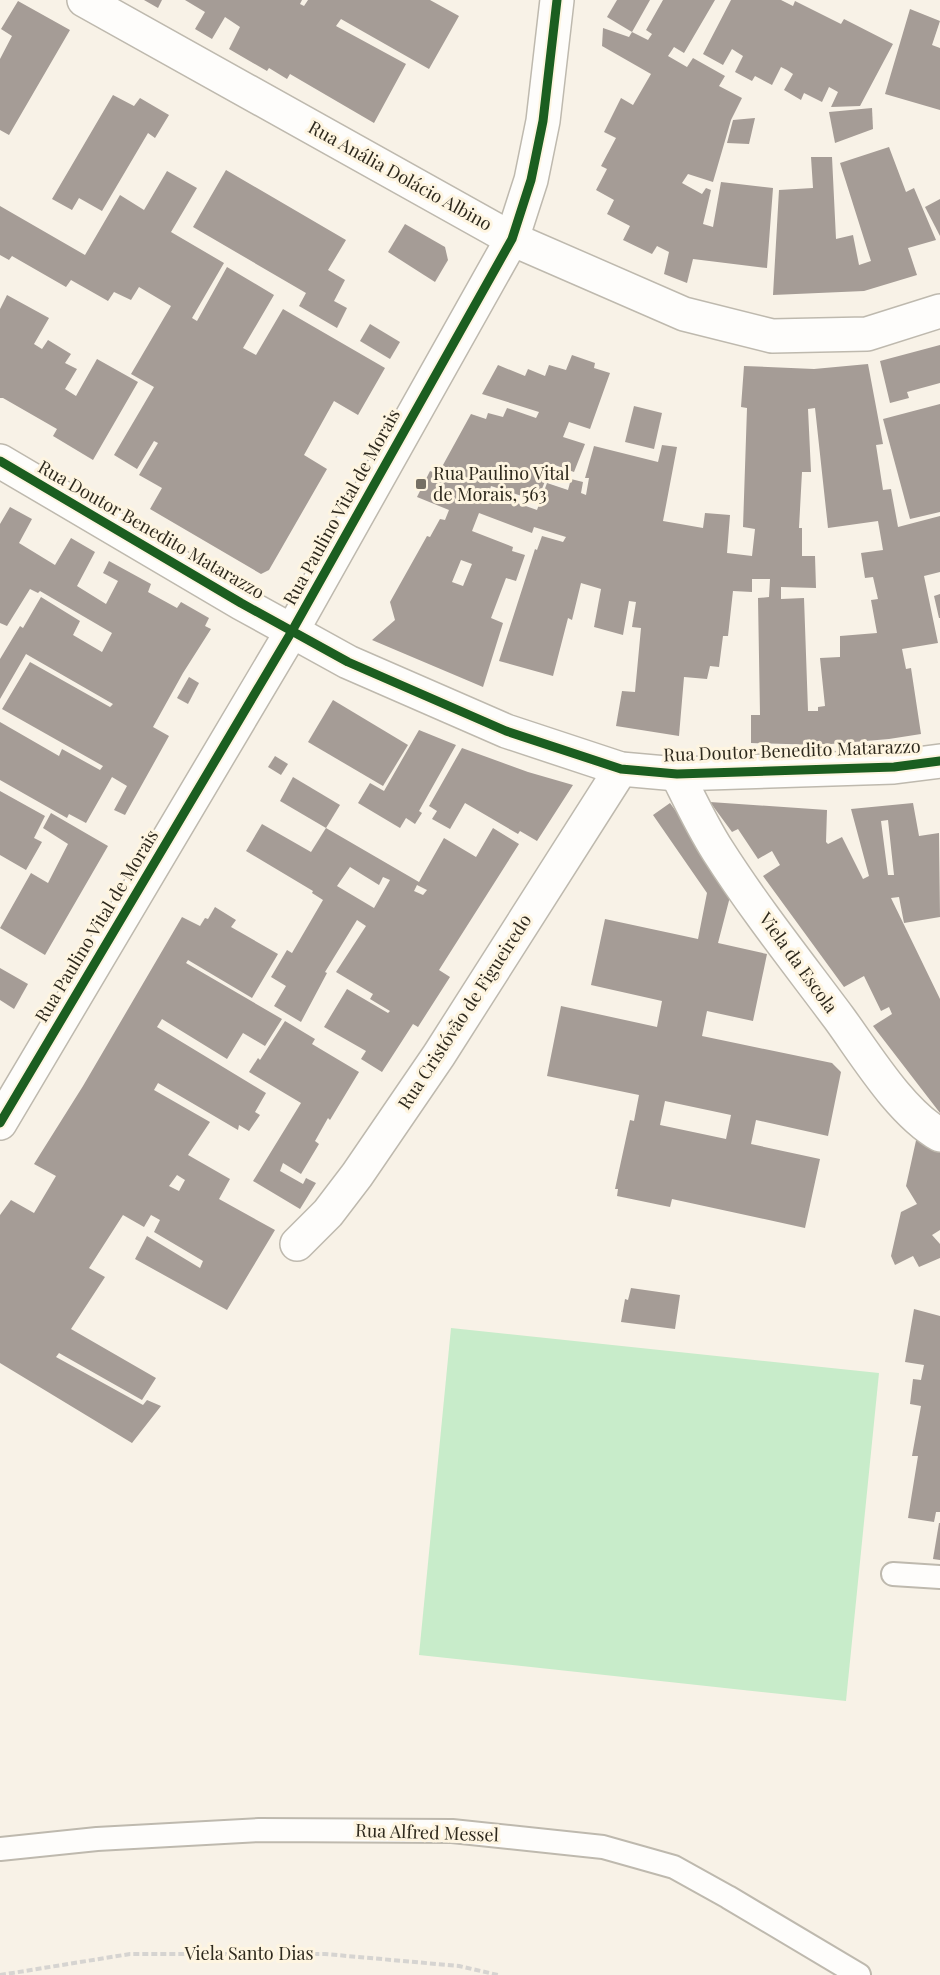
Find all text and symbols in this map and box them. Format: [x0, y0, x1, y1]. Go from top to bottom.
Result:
street label: Rua Anália Dolácio Albino [304, 115, 497, 236]
street label: Rua Paulino Vital de Morais [277, 404, 405, 609]
street label: Rua Doutor Benedito Matarazzo [34, 454, 269, 604]
place label: Rua Paulino Vital de Morais, 563 [433, 461, 570, 506]
marker: Rua Paulino Vital de Morais, 563 [414, 477, 428, 491]
street label: Rua Doutor Benedito Matarazzo [663, 734, 921, 766]
street label: Rua Paulino Vital de Morais [29, 825, 163, 1026]
street label: Viela da Escola [754, 906, 843, 1018]
street label: Rua Cristóvão de Figueiredo [392, 909, 536, 1114]
street label: Rua Alfred Messel [355, 1818, 499, 1847]
street label: Viela Santo Dias [183, 1941, 314, 1965]

